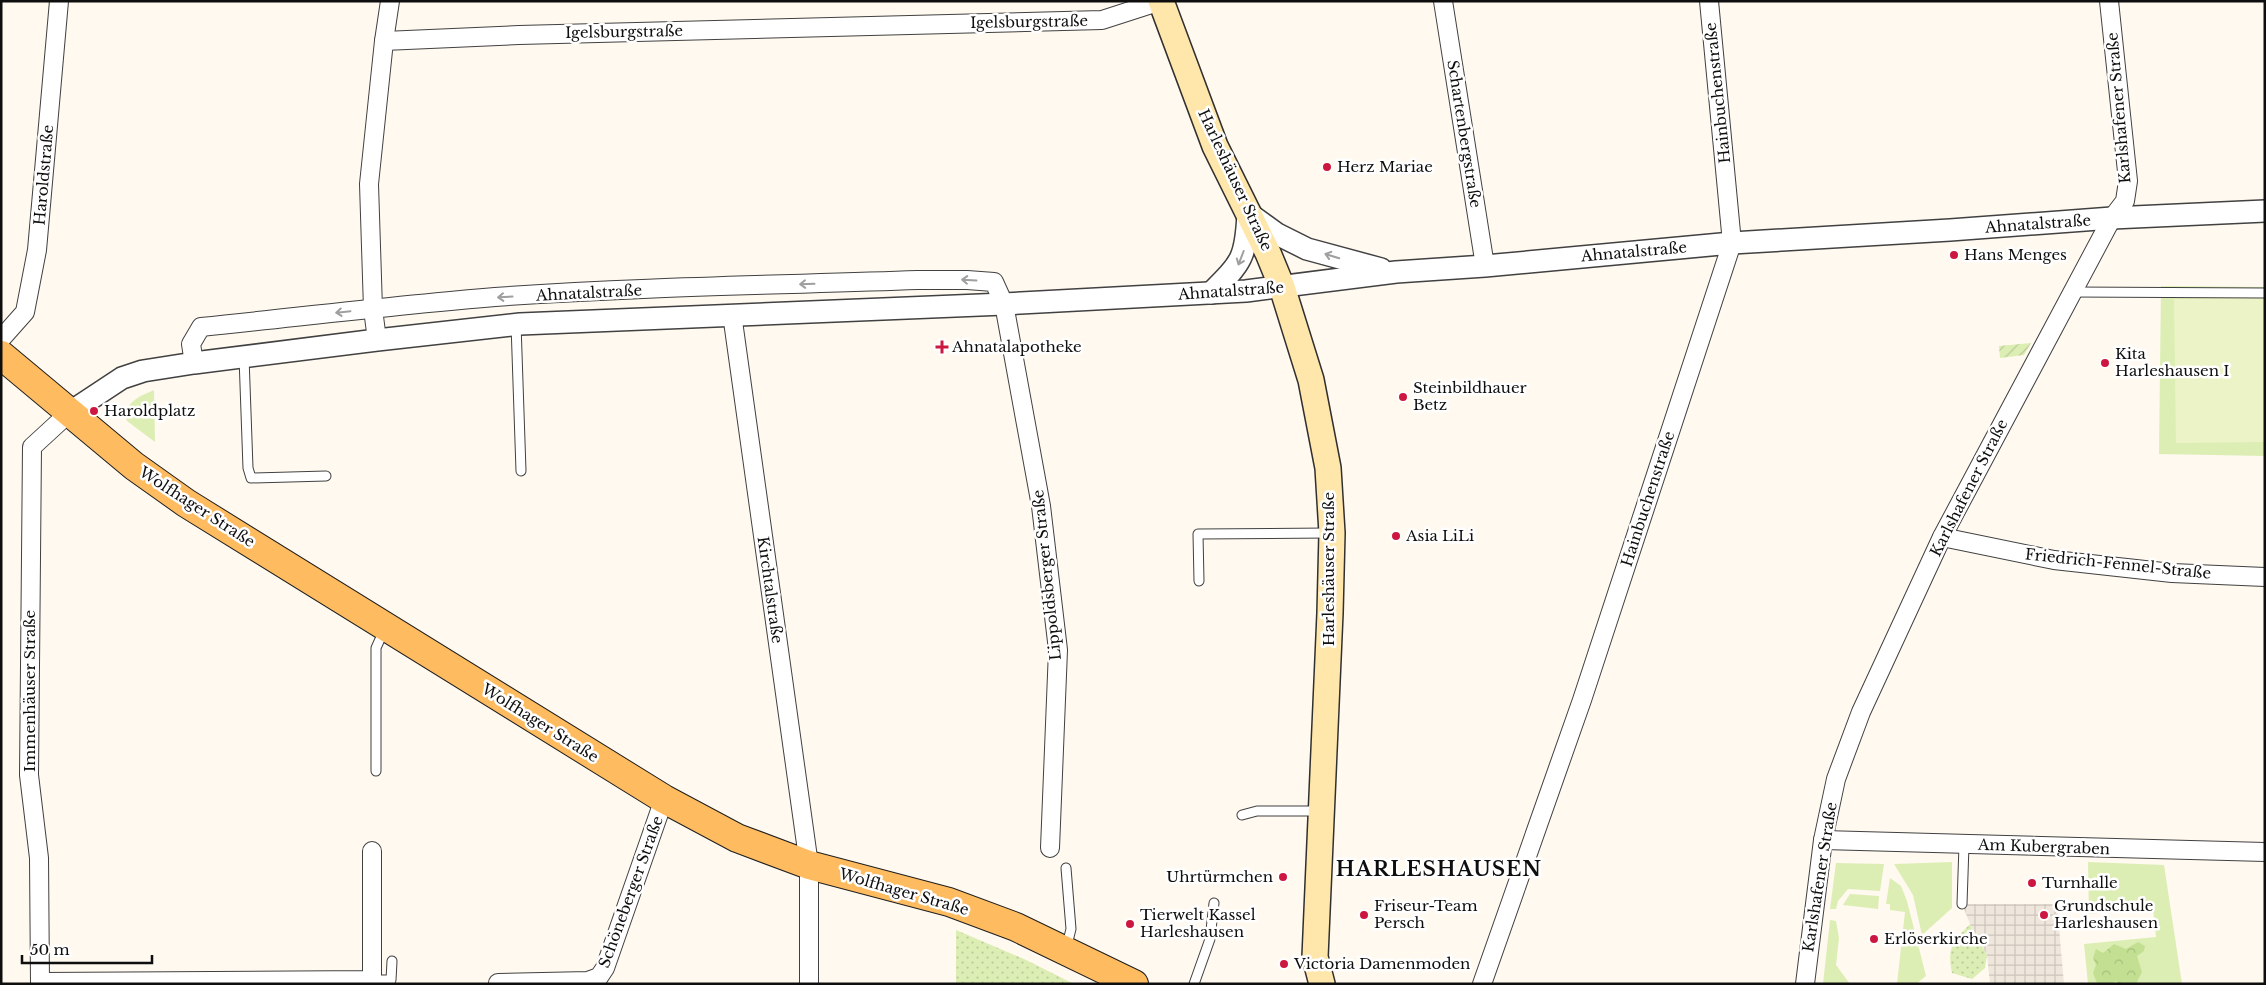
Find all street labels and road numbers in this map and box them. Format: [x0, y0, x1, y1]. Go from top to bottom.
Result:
street label: Igelsburgstraße [970, 11, 1088, 32]
street label: Igelsburgstraße [565, 21, 683, 42]
street label: Hainbuchenstraße [1701, 22, 1734, 164]
street label: Karlshafener Straße [2102, 32, 2135, 184]
street label: Schartenbergstraße [1443, 59, 1486, 209]
street label: Harleshäuser Straße [1194, 106, 1277, 254]
street label: Haroldstraße [30, 124, 57, 226]
street label: Ahnatalstraße [1983, 210, 2092, 237]
street label: Ahnatalstraße [1579, 237, 1688, 266]
street label: Ahnatalstraße [1176, 277, 1285, 304]
street label: Ahnatalstraße [534, 280, 642, 305]
street label: Karlshafener Straße [1926, 416, 2011, 560]
street label: Hainbuchenstraße [1617, 429, 1678, 569]
street label: Wolfhager Straße [135, 462, 259, 551]
street label: Lippoldsberger Straße [1028, 489, 1065, 661]
street label: Harleshäuser Straße [1319, 492, 1338, 646]
street label: Kirchtalstraße [754, 535, 787, 645]
street label: Friedrich-Fennel-Straße [2024, 544, 2212, 583]
street label: Immenhäuser Straße [20, 610, 39, 772]
street label: Wolfhager Straße [478, 678, 602, 766]
street label: Karlshafener Straße [1798, 801, 1841, 953]
street label: Schöneberger Straße [594, 813, 667, 970]
street label: Am Kubergraben [1977, 835, 2110, 858]
street label: Wolfhager Straße [836, 864, 971, 919]

